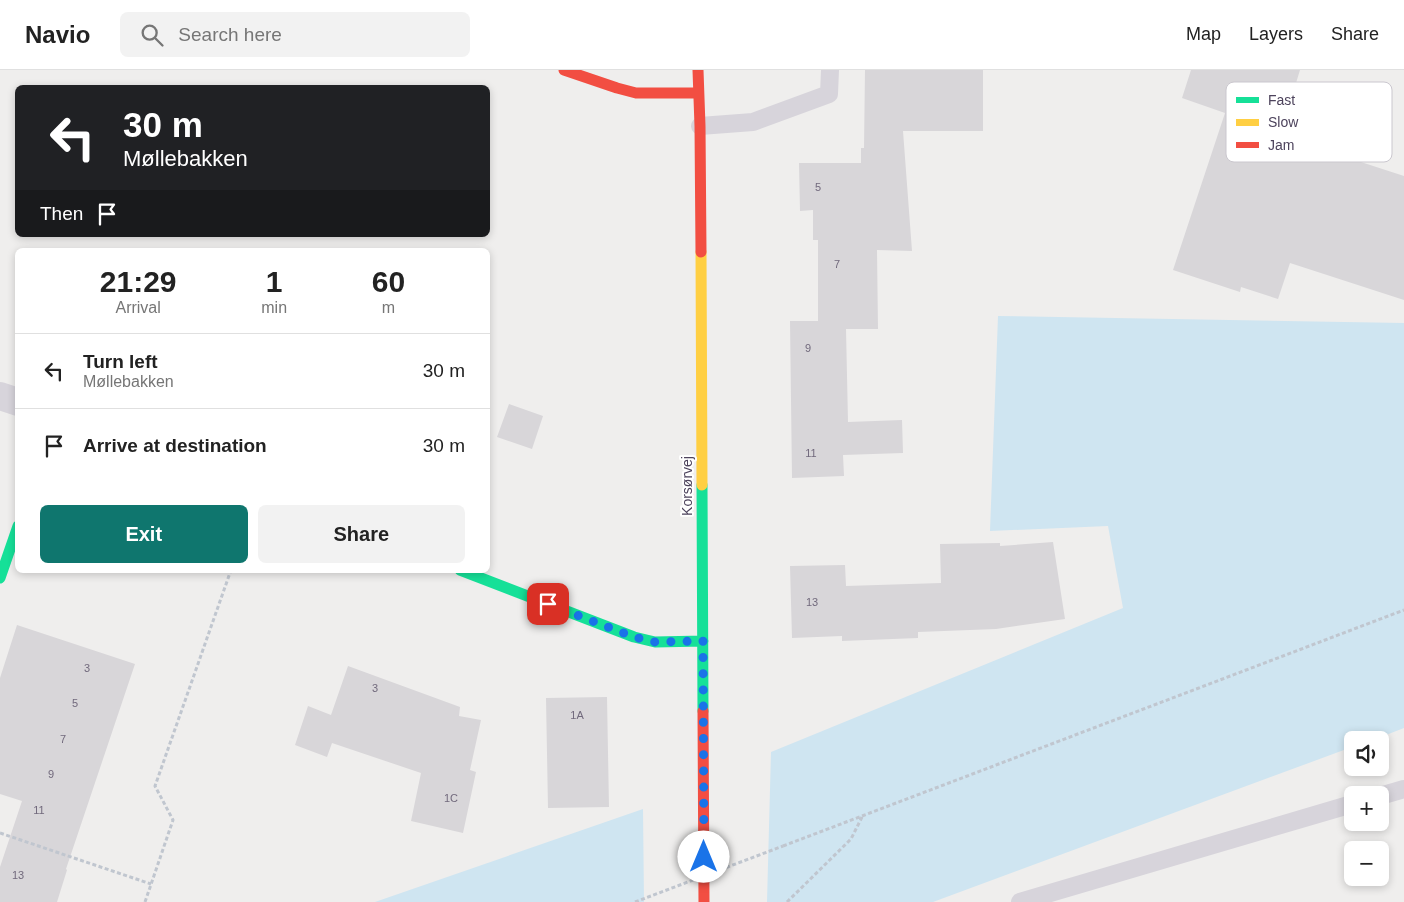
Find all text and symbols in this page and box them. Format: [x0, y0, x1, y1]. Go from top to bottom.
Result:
search box [120, 12, 470, 57]
text: Navio [25, 21, 90, 48]
icon: search [138, 21, 166, 49]
text: Search here [178, 24, 282, 45]
text: Map [1186, 24, 1221, 44]
text: Layers [1249, 24, 1303, 44]
text: Share [1331, 24, 1379, 44]
legend [1226, 82, 1392, 162]
text: Fast [1268, 92, 1295, 108]
icon: left [40, 105, 105, 170]
text: 30 m [123, 105, 203, 144]
text: Slow [1268, 114, 1299, 130]
text: Jam [1268, 137, 1294, 153]
text: Møllebakken [123, 146, 248, 171]
house number: 5 [815, 181, 821, 193]
icon: arrive [93, 200, 121, 228]
text: Then [40, 203, 83, 224]
house number: 7 [834, 258, 840, 270]
text: 21:29 [100, 265, 177, 298]
text: 1 [266, 265, 283, 298]
text: 60 [372, 265, 405, 298]
text: Arrival [115, 299, 161, 316]
text: min [261, 299, 287, 316]
text: m [382, 299, 395, 316]
house number: 9 [805, 342, 811, 354]
text: Turn left [83, 351, 158, 372]
icon: left [40, 357, 68, 385]
text: 30 m [423, 360, 465, 381]
text: Møllebakken [83, 373, 174, 390]
icon: arrive [40, 432, 68, 460]
text: Arrive at destination [83, 435, 267, 456]
text: 30 m [423, 435, 465, 456]
house number: 11 [805, 447, 817, 459]
street label: Korsørvej [679, 456, 695, 516]
button: Exit [40, 505, 248, 563]
button: Share [258, 505, 465, 563]
pin [527, 583, 569, 625]
icon: arrive [534, 590, 562, 618]
house number: 13 [806, 596, 818, 608]
house number: 3 [84, 662, 90, 674]
house number: 3 [372, 682, 378, 694]
house number: 5 [72, 697, 78, 709]
house number: 1A [570, 709, 584, 721]
map controls [1344, 731, 1389, 886]
button: sound [1344, 731, 1389, 776]
house number: 7 [60, 733, 66, 745]
house number: 9 [48, 768, 54, 780]
button: + [1344, 786, 1389, 831]
house number: 1C [444, 792, 458, 804]
house number: 11 [33, 804, 45, 816]
position arrow [677, 830, 729, 882]
button: − [1344, 841, 1389, 886]
house number: 13 [12, 869, 24, 881]

